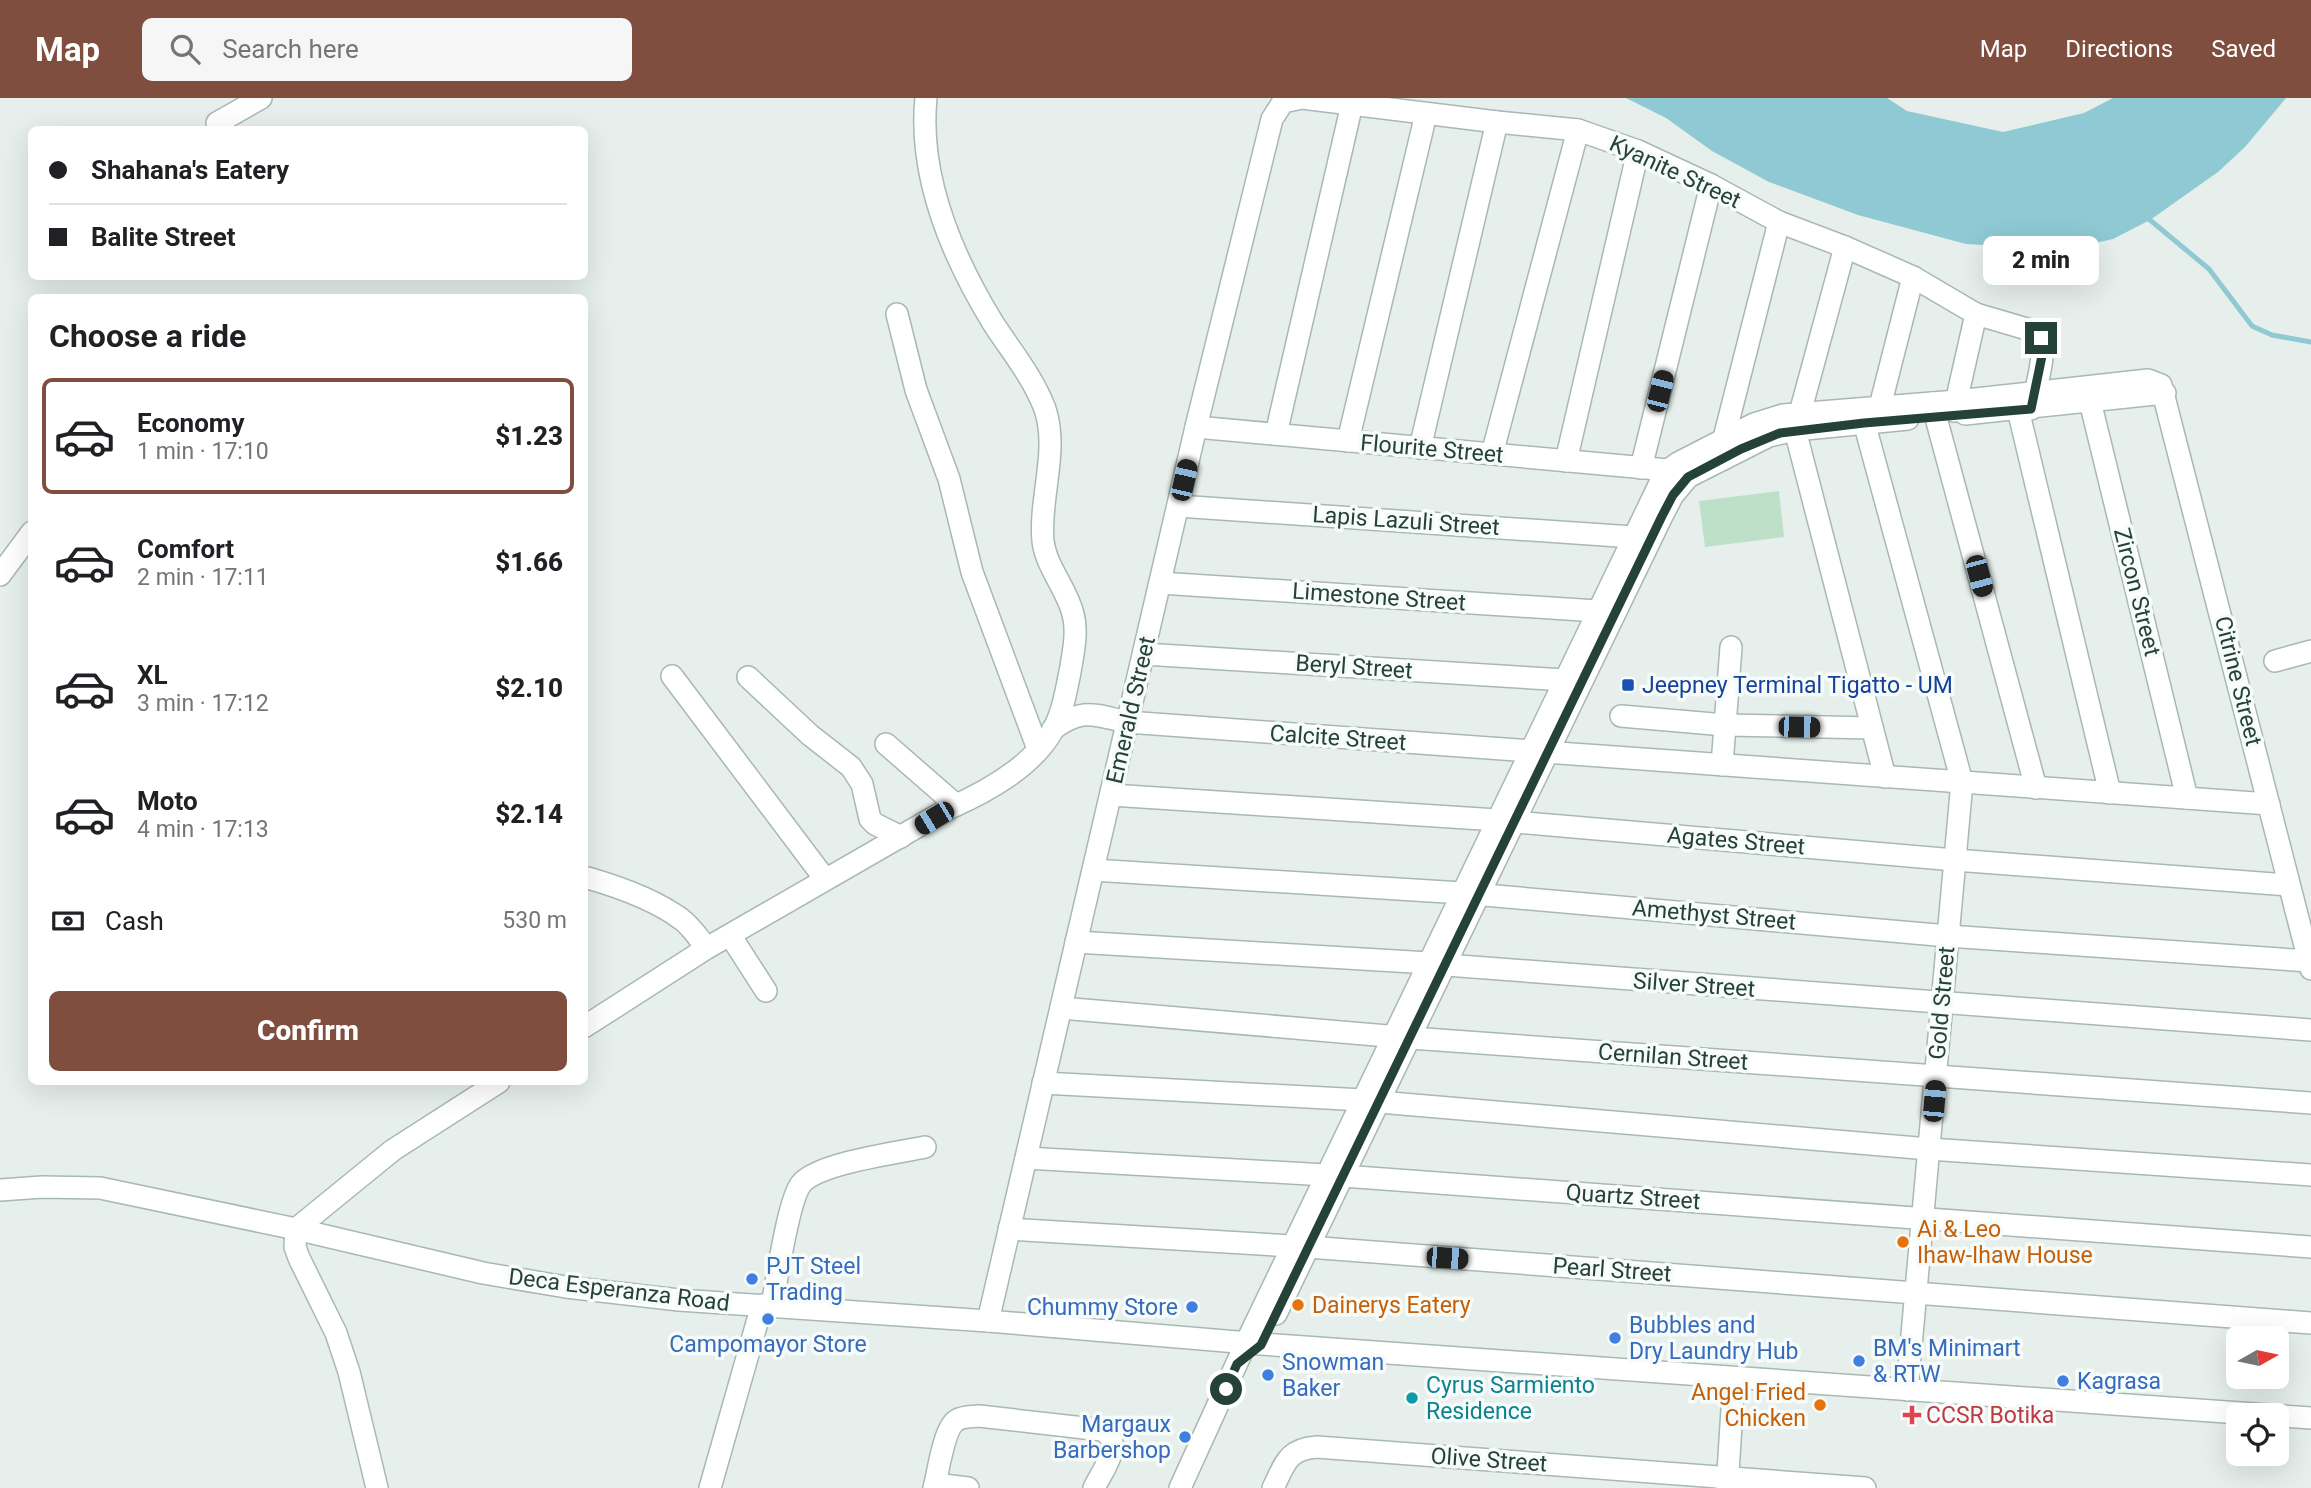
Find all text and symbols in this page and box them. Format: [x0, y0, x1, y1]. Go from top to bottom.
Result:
search box [142, 18, 632, 81]
text: Map [35, 30, 100, 69]
icon: search [166, 30, 204, 68]
text: Search here [222, 34, 359, 64]
text: Map [1980, 35, 2027, 63]
text: Directions [2065, 35, 2173, 63]
text: Saved [2211, 35, 2276, 63]
street label: Kyanite Street [1605, 130, 1745, 214]
text: Shahana's Eatery [91, 155, 289, 185]
text: Balite Street [91, 222, 236, 252]
callout: 2 min [1983, 236, 2099, 286]
text: 2 min [2012, 247, 2070, 274]
text: Choose a ride [49, 317, 246, 355]
route end [2025, 322, 2057, 354]
car [1645, 368, 1676, 414]
icon: car [53, 405, 116, 468]
text: Economy [137, 408, 244, 438]
text: $1.23 [495, 421, 563, 451]
street label: Flourite Street [1359, 429, 1505, 469]
text: 1 min · 17:10 [137, 438, 269, 465]
car [1170, 457, 1199, 503]
street label: Lapis Lazuli Street [1312, 501, 1500, 541]
street label: Zircon Street [2108, 525, 2166, 659]
icon: car [53, 531, 116, 594]
text: Comfort [137, 534, 234, 564]
text: $1.66 [495, 547, 563, 577]
car [1964, 553, 1995, 599]
text: 2 min · 17:11 [137, 564, 269, 591]
street label: Limestone Street [1291, 577, 1467, 617]
street label: Citrine Street [2209, 613, 2267, 749]
street label: Emerald Street [1101, 634, 1161, 786]
street label: Beryl Street [1295, 649, 1413, 685]
icon: car [53, 657, 116, 720]
text: XL [137, 660, 168, 690]
place label: Jeepney Terminal Tigatto - UM [1642, 672, 1953, 699]
text: $2.10 [495, 673, 563, 703]
marker: Jeepney Terminal Tigatto - UM [1620, 677, 1636, 693]
text: 3 min · 17:12 [137, 690, 269, 717]
car [1778, 716, 1821, 738]
street label: Calcite Street [1269, 720, 1407, 756]
icon: car [53, 783, 116, 846]
text: Moto [137, 786, 198, 816]
car [911, 798, 958, 838]
text: $2.14 [495, 799, 563, 829]
text: 4 min · 17:13 [137, 816, 269, 843]
street label: Agates Street [1666, 822, 1806, 860]
street label: Amethyst Street [1631, 894, 1797, 936]
icon: cash [49, 902, 87, 940]
text: Cash [105, 906, 164, 936]
text: 530 m [502, 907, 567, 934]
street label: Gold Street [1924, 945, 1960, 1061]
street label: Silver Street [1632, 967, 1756, 1003]
button: Confirm [49, 991, 567, 1071]
street label: Cernilan Street [1597, 1038, 1749, 1076]
car [1922, 1079, 1947, 1123]
street label: Quartz Street [1565, 1179, 1701, 1215]
place label: Ai & Leo Ihaw-Ihaw House [1917, 1216, 2093, 1269]
marker: Ai & Leo Ihaw-Ihaw House [1895, 1234, 1911, 1250]
car [1426, 1246, 1469, 1270]
street label: Pearl Street [1552, 1252, 1672, 1288]
place label: PJT Steel Trading [766, 1253, 861, 1306]
street label: Deca Esperanza Road [507, 1263, 731, 1317]
marker: PJT Steel Trading [744, 1271, 760, 1287]
place label: Dainerys Eatery [1312, 1292, 1471, 1319]
place label: Chummy Store [1027, 1294, 1178, 1321]
marker: Dainerys Eatery [1290, 1297, 1306, 1313]
marker: Chummy Store [1184, 1299, 1200, 1315]
marker: Campomayor Store [760, 1311, 776, 1327]
place label: Bubbles and Dry Laundry Hub [1629, 1312, 1799, 1365]
north arrow [2226, 1326, 2289, 1390]
map controls [2226, 1326, 2289, 1466]
marker: Bubbles and Dry Laundry Hub [1607, 1330, 1623, 1346]
place label: Campomayor Store [669, 1331, 867, 1358]
place label: BM's Minimart & RTW [1873, 1335, 2021, 1388]
place label: Snowman Baker [1282, 1349, 1384, 1402]
marker: BM's Minimart & RTW [1851, 1353, 1867, 1369]
marker: Snowman Baker [1260, 1367, 1276, 1383]
place label: Kagrasa [2077, 1368, 2161, 1395]
place label: Cyrus Sarmiento Residence [1426, 1372, 1595, 1425]
route start [1210, 1373, 1242, 1405]
marker: Kagrasa [2055, 1373, 2071, 1389]
place label: Angel Fried Chicken [1691, 1379, 1806, 1432]
marker: Cyrus Sarmiento Residence [1404, 1390, 1420, 1406]
marker: Angel Fried Chicken [1812, 1397, 1828, 1413]
place label: CCSR Botika [1926, 1402, 2054, 1429]
button: locate [2226, 1403, 2289, 1466]
marker: CCSR Botika [1904, 1407, 1920, 1423]
place label: Margaux Barbershop [1053, 1411, 1171, 1464]
marker: Margaux Barbershop [1177, 1429, 1193, 1445]
street label: Olive Street [1430, 1442, 1548, 1478]

